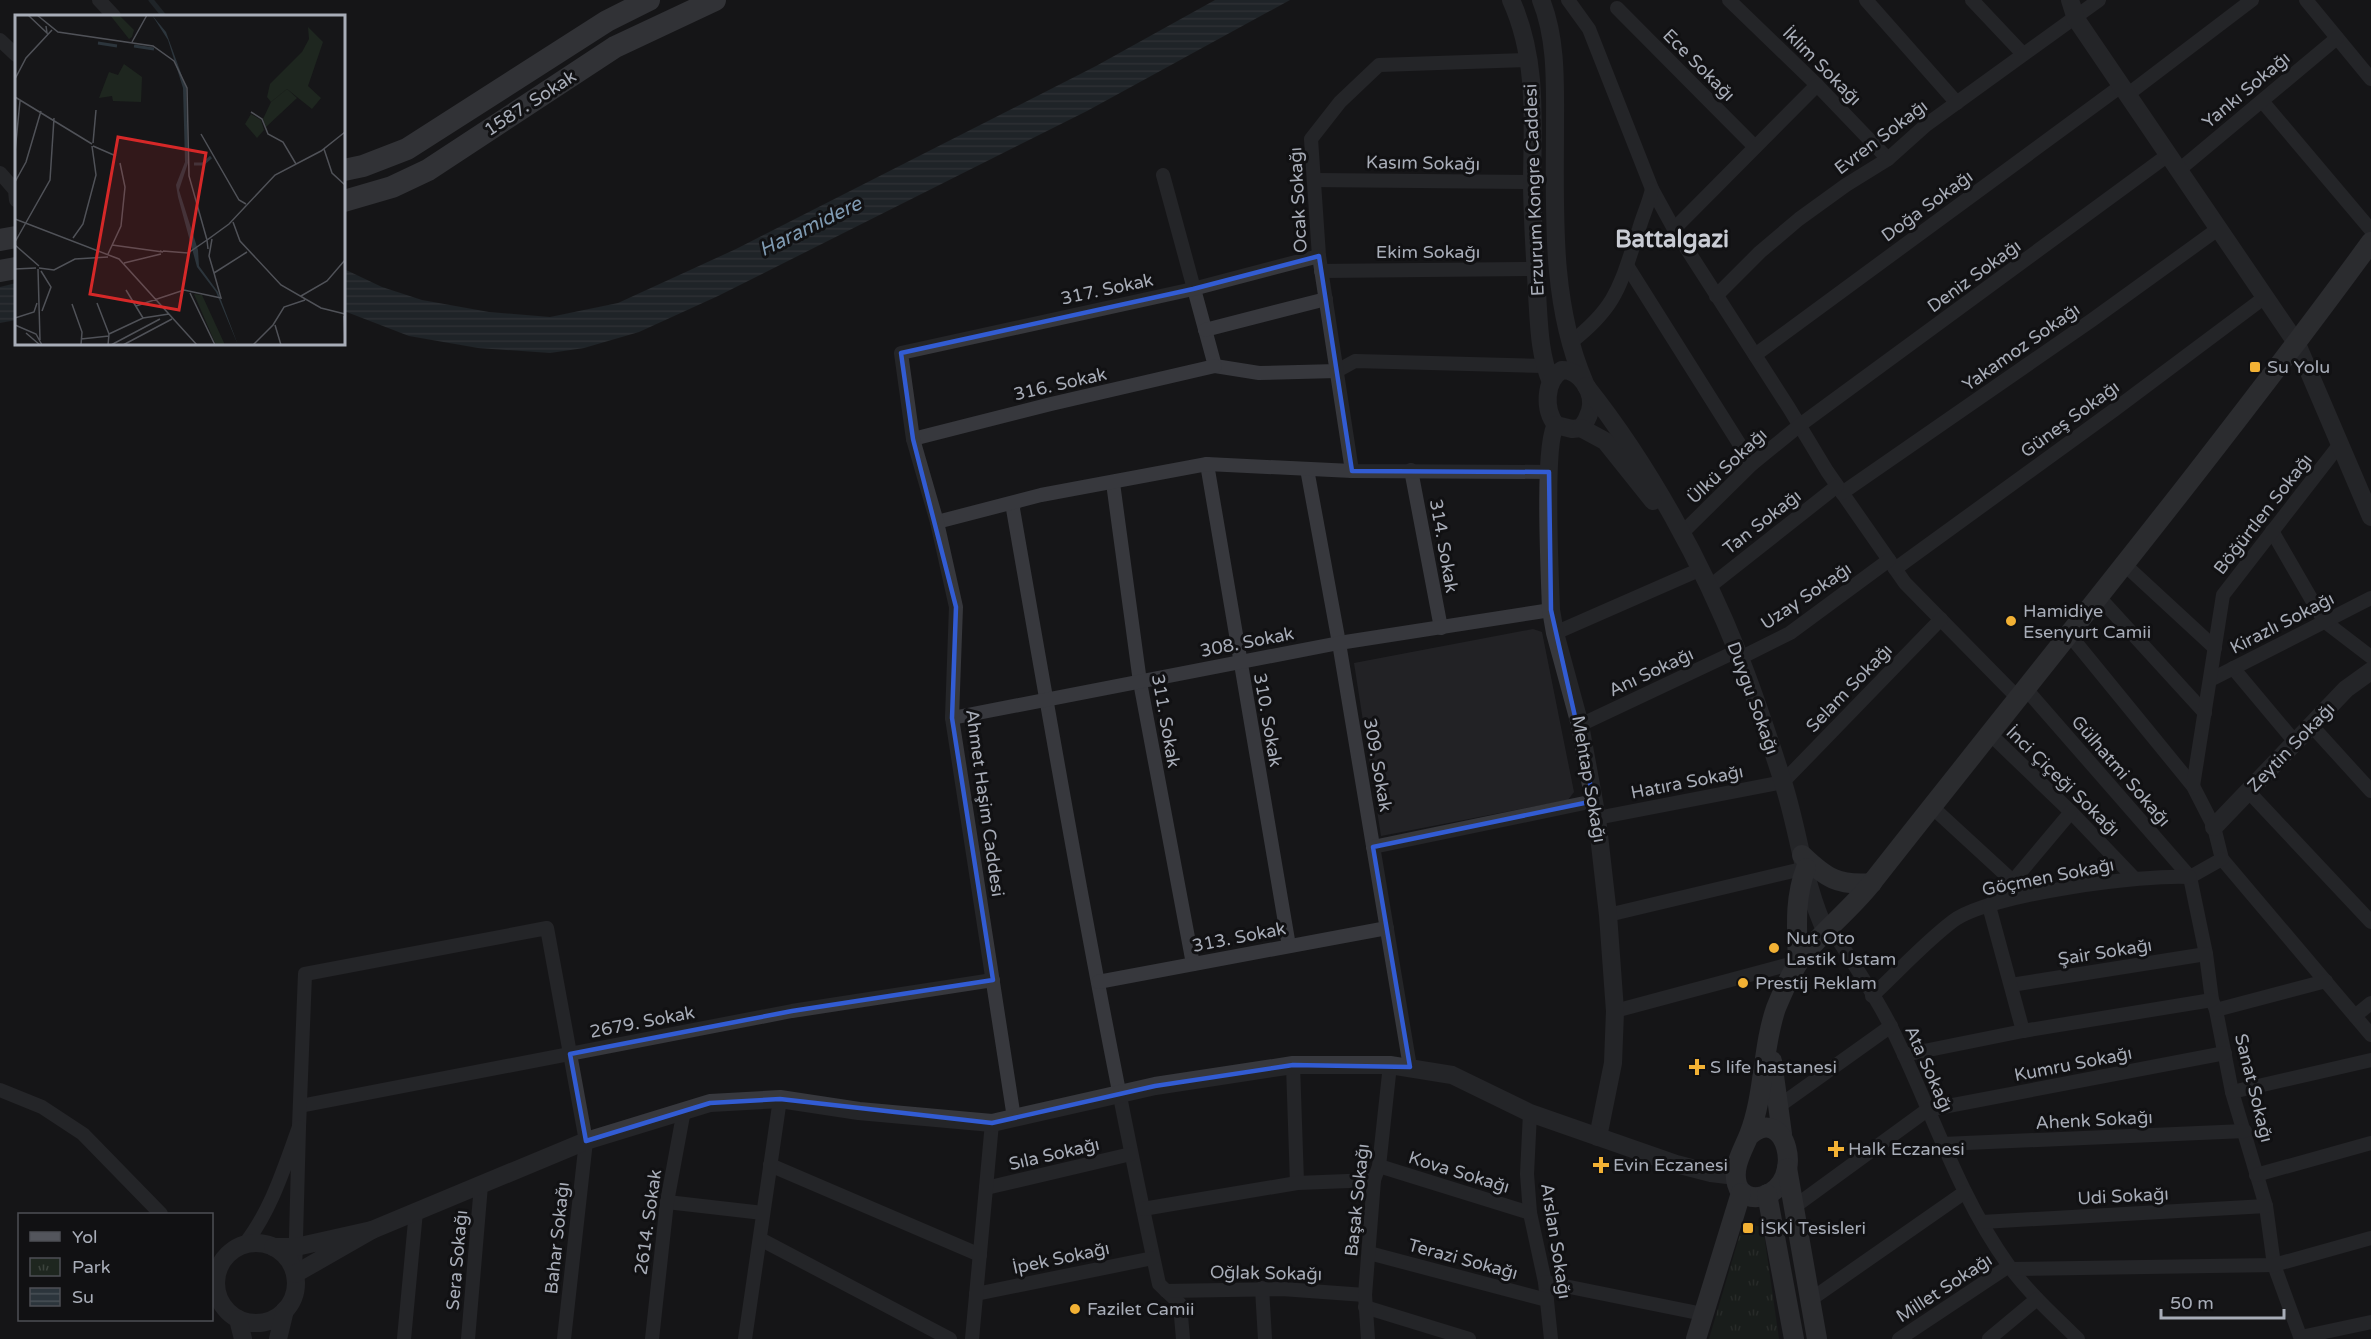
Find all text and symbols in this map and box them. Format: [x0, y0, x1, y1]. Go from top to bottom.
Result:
inset map [15, 15, 345, 345]
street label: İklim Sokağı [1778, 22, 1866, 110]
street label: Ece Sokağı [1658, 24, 1740, 106]
street label: Yankı Sokağı [2198, 47, 2294, 133]
street label: 1587. Sokak [480, 65, 580, 141]
street label: Erzurum Kongre Caddesi [1519, 83, 1549, 297]
street label: Evren Sokağı [1830, 95, 1932, 179]
street label: Ocak Sokağı [1284, 146, 1312, 254]
street label: Kasım Sokağı [1366, 151, 1480, 175]
street label: Doğa Sokağı [1877, 165, 1977, 247]
water label: Haramidere [755, 191, 867, 262]
district label: Battalgazi [1615, 225, 1729, 254]
street label: Deniz Sokağı [1923, 235, 2025, 317]
street label: Ekim Sokağı [1376, 241, 1480, 263]
street label: 317. Sokak [1059, 268, 1155, 310]
street label: Yakamoz Sokağı [1958, 298, 2084, 396]
place label: Su Yolu [2267, 356, 2330, 378]
marker: Su Yolu [2248, 360, 2262, 374]
street label: 316. Sokak [1011, 363, 1109, 405]
street label: Güneş Sokağı [2016, 376, 2124, 462]
street label: Ülkü Sokağı [1683, 424, 1771, 508]
street label: Böğürtlen Sokağı [2209, 449, 2317, 579]
street label: Tan Sokağı [1719, 485, 1805, 559]
street label: 314. Sokak [1425, 497, 1463, 595]
street label: Uzay Sokağı [1757, 558, 1855, 634]
street label: Kirazlı Sokağı [2226, 587, 2338, 659]
place label: Hamidiye Esenyurt Camii [2023, 600, 2151, 643]
marker: Hamidiye Esenyurt Camii [2004, 614, 2018, 628]
street label: 308. Sokak [1198, 622, 1296, 662]
street label: Duygu Sokağı [1722, 639, 1784, 757]
street label: Selam Sokağı [1801, 639, 1897, 737]
street label: Anı Sokağı [1605, 643, 1697, 701]
street label: 310. Sokak [1249, 671, 1287, 769]
street label: 311. Sokak [1147, 672, 1185, 770]
street label: Zeytin Sokağı [2243, 698, 2339, 796]
street label: Ahmet Haşim Caddesi [961, 708, 1009, 898]
street label: Gülhatmi Sokağı [2067, 711, 2175, 831]
street label: Mehtap Sokağı [1567, 714, 1611, 844]
street label: 309. Sokak [1359, 716, 1397, 814]
street label: İnci Çiçeği Sokağı [2002, 721, 2124, 841]
street label: Hatıra Sokağı [1629, 760, 1745, 804]
street label: Göçmen Sokağı [1980, 853, 2116, 901]
street label: 313. Sokak [1190, 917, 1288, 957]
place label: Nut Oto Lastik Ustam [1786, 927, 1896, 970]
street label: Şair Sokağı [2056, 934, 2154, 970]
marker: Nut Oto Lastik Ustam [1767, 941, 1781, 955]
place label: Prestij Reklam [1755, 972, 1877, 994]
marker: Prestij Reklam [1736, 976, 1750, 990]
street label: 2679. Sokak [588, 1001, 696, 1043]
street label: Ata Sokağı [1900, 1022, 1958, 1116]
street label: Sanat Sokağı [2230, 1031, 2278, 1145]
street label: Kumru Sokağı [2012, 1042, 2134, 1086]
place label: S life hastanesi [1710, 1056, 1837, 1078]
marker: S life hastanesi [1688, 1058, 1706, 1076]
street label: Ahenk Sokağı [2035, 1106, 2153, 1134]
street label: Sıla Sokağı [1007, 1133, 1101, 1175]
place label: Halk Eczanesi [1848, 1138, 1965, 1160]
street label: Başak Sokağı [1340, 1142, 1374, 1258]
marker: Halk Eczanesi [1829, 1142, 1843, 1156]
street label: Kova Sokağı [1406, 1146, 1512, 1198]
place label: Evin Eczanesi [1613, 1154, 1728, 1176]
marker: Evin Eczanesi [1594, 1158, 1608, 1172]
street label: 2614. Sokak [630, 1168, 666, 1276]
street label: Bahar Sokağı [540, 1181, 574, 1295]
street label: Arslan Sokağı [1536, 1182, 1576, 1300]
street label: Udi Sokağı [2077, 1183, 2169, 1209]
street label: Sera Sokağı [442, 1209, 472, 1311]
legend [18, 1213, 213, 1321]
place label: İSKİ Tesisleri [1760, 1217, 1866, 1239]
marker: İSKİ Tesisleri [1741, 1221, 1755, 1235]
text: Yol [72, 1226, 98, 1248]
street label: Terazi Sokağı [1406, 1234, 1520, 1284]
street label: İpek Sokağı [1010, 1237, 1112, 1279]
street label: Millet Sokağı [1892, 1249, 1996, 1327]
text: Park [72, 1256, 111, 1278]
street label: Oğlak Sokağı [1210, 1261, 1322, 1285]
scale bar [2161, 1282, 2284, 1320]
text: Su [72, 1286, 94, 1308]
text: 50 m [2170, 1292, 2214, 1314]
place label: Fazilet Camii [1087, 1298, 1194, 1320]
marker: Fazilet Camii [1068, 1302, 1082, 1316]

